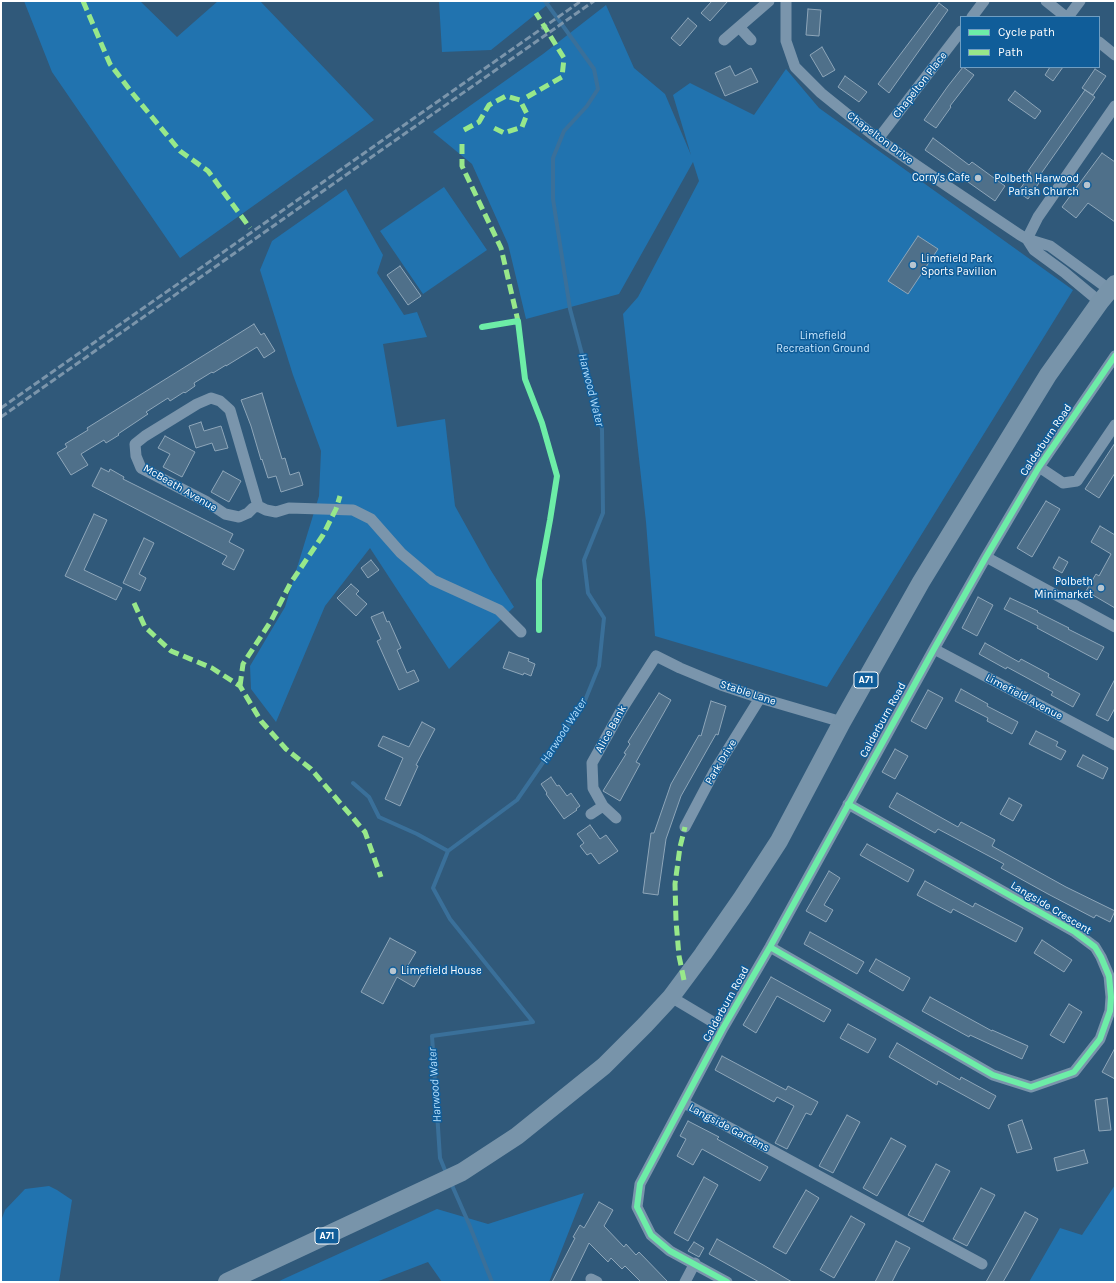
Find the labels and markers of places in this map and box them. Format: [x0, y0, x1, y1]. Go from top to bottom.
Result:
place label: Corry's Cafe [912, 171, 970, 185]
place label: Polbeth Harwood Parish Church [994, 172, 1079, 198]
marker: Corry's Cafe [973, 173, 983, 183]
marker: Polbeth Harwood Parish Church [1082, 180, 1092, 190]
place label: Limefield Park Sports Pavilion [921, 252, 997, 278]
marker: Limefield Park Sports Pavilion [908, 260, 918, 270]
place label: Polbeth Minimarket [1034, 575, 1093, 601]
marker: Polbeth Minimarket [1096, 583, 1106, 593]
place label: Limefield House [401, 964, 482, 978]
marker: Limefield House [388, 966, 398, 976]

